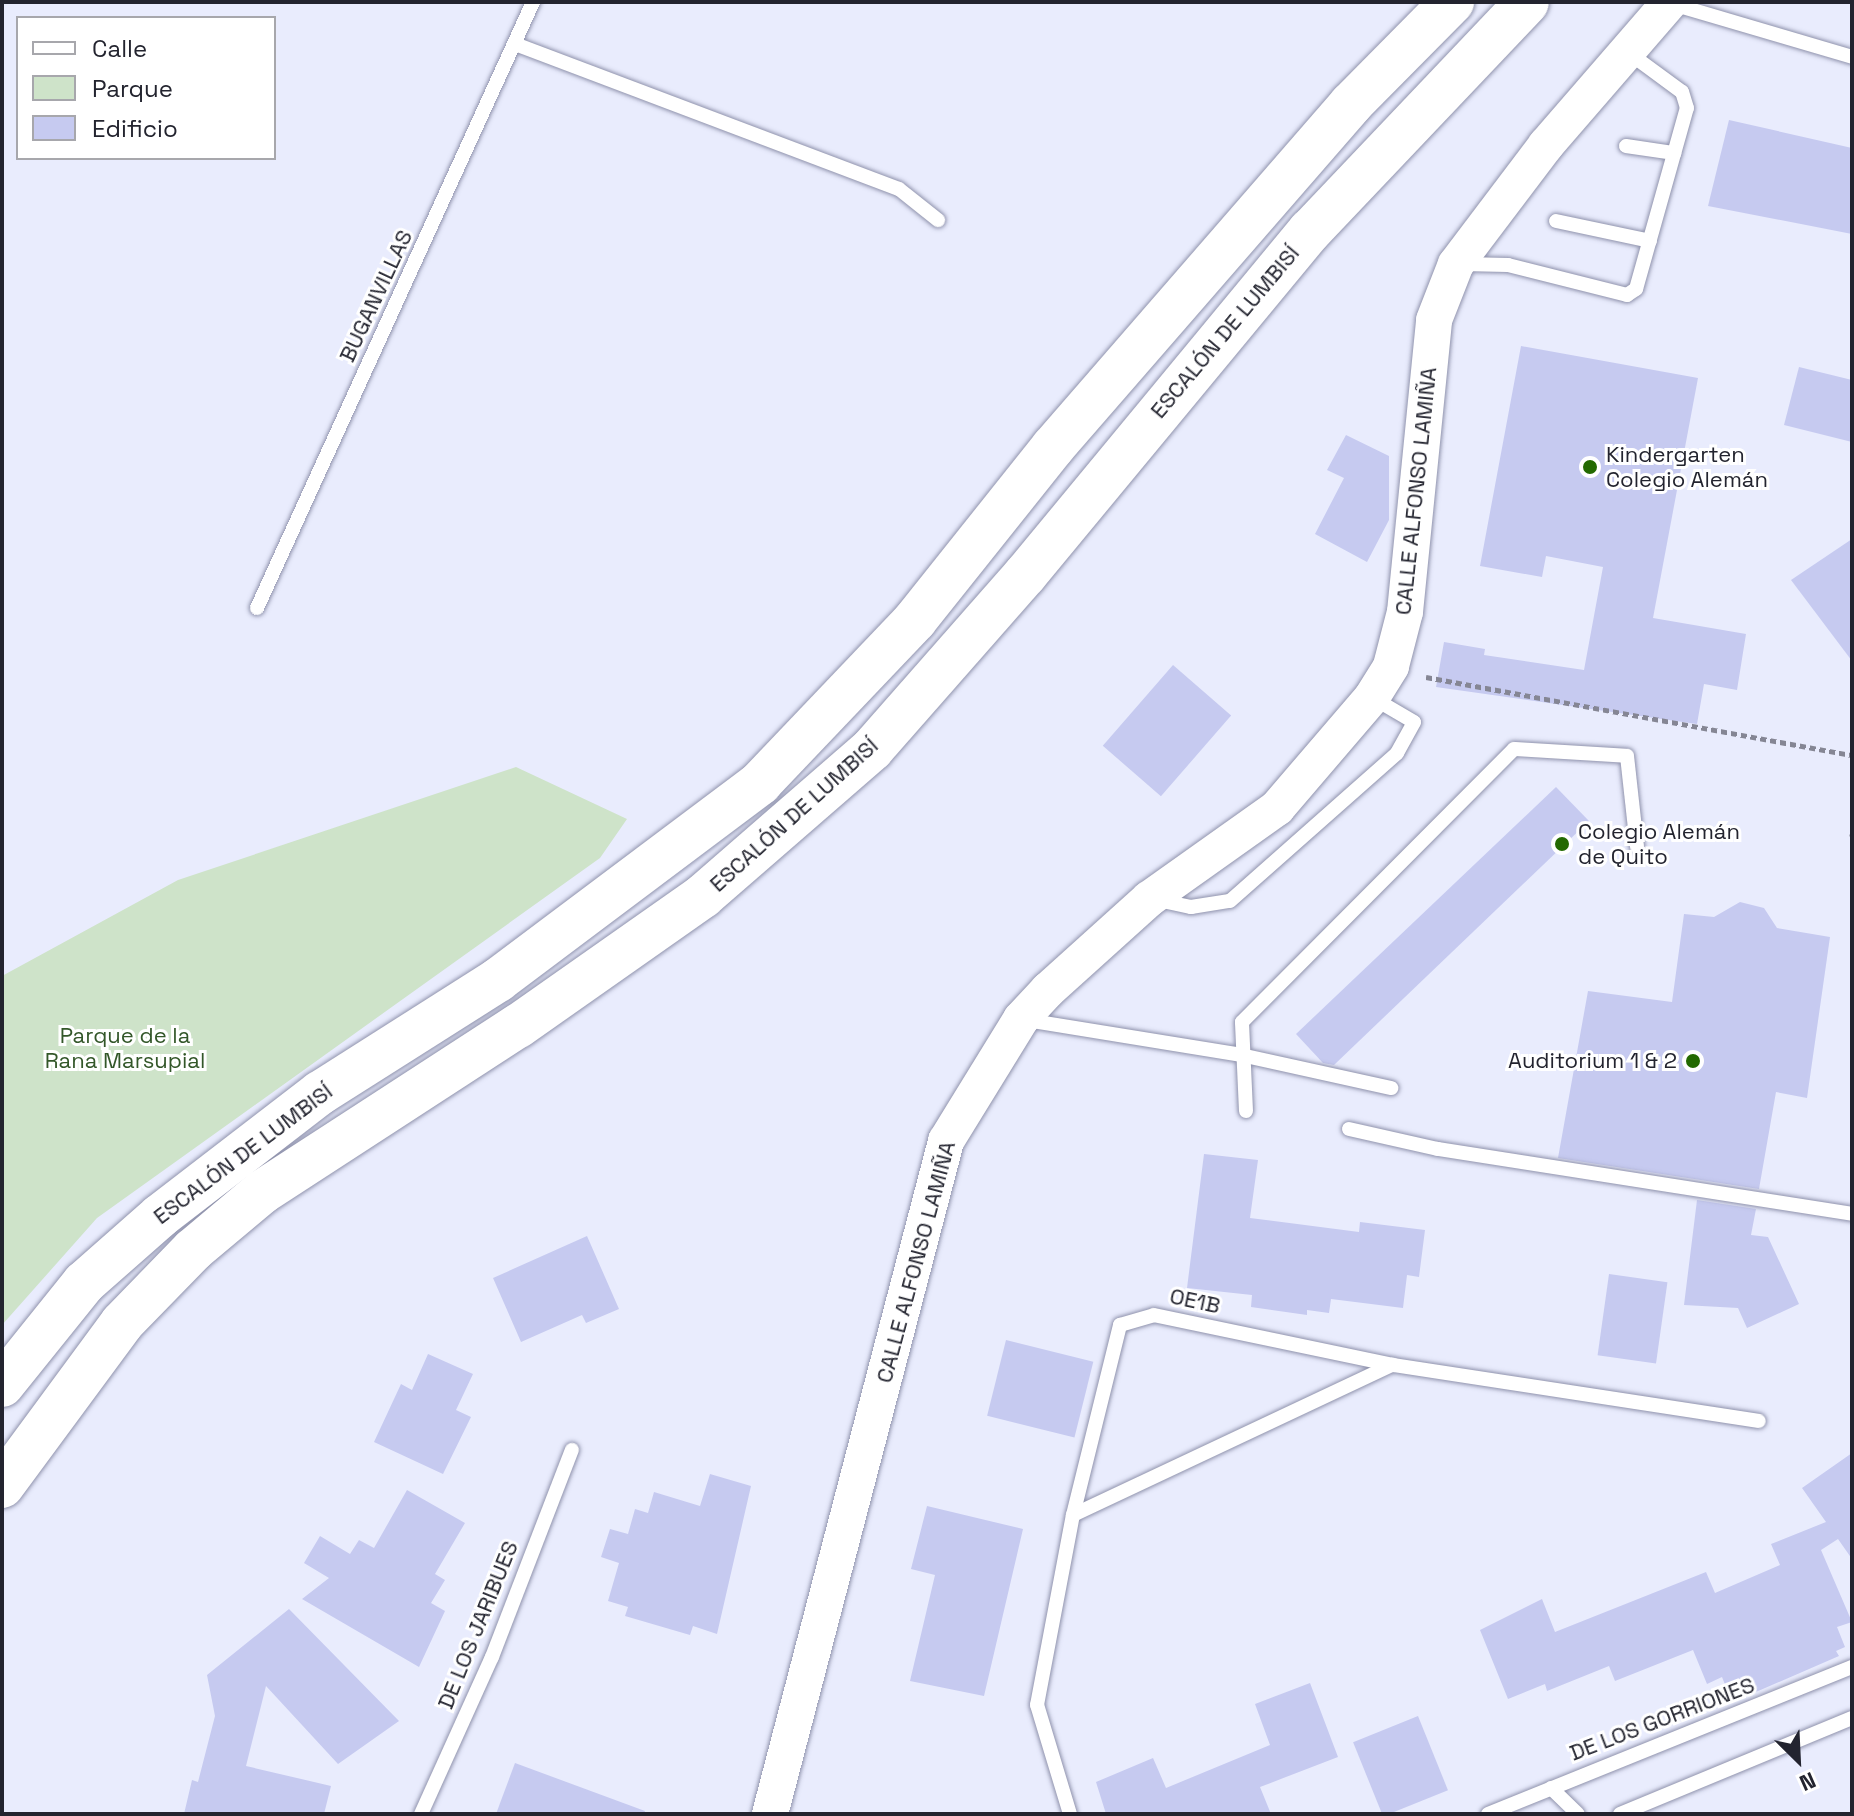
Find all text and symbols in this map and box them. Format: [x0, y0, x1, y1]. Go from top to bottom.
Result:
legend [16, 16, 276, 160]
text: Calle [92, 33, 147, 64]
text: Parque [92, 73, 173, 104]
text: Edificio [92, 113, 178, 144]
street label: BUGANVILLAS [334, 226, 418, 366]
street label: ESCALÓN DE LUMBISÍ [1145, 240, 1305, 424]
street label: CALLE ALFONSO LAMIÑA [1390, 366, 1442, 616]
place label: Kindergarten Colegio Alemán [1606, 441, 1768, 492]
marker: Kindergarten Colegio Alemán [1581, 458, 1599, 476]
street label: ESCALÓN DE LUMBISÍ [705, 733, 883, 897]
place label: Colegio Alemán de Quito [1578, 818, 1740, 870]
marker: Colegio Alemán de Quito [1553, 835, 1571, 853]
park label: Parque de la Rana Marsupial [45, 1022, 205, 1074]
place label: Auditorium 1 & 2 [1508, 1048, 1677, 1074]
marker: Auditorium 1 & 2 [1684, 1052, 1702, 1070]
street label: ESCALÓN DE LUMBISÍ [148, 1078, 338, 1230]
street label: CALLE ALFONSO LAMIÑA [871, 1138, 961, 1386]
street label: OE1B [1167, 1283, 1223, 1319]
street label: DE LOS JARIBUES [432, 1537, 524, 1713]
street label: DE LOS GORRIONES [1566, 1672, 1758, 1766]
north arrow [1758, 1720, 1838, 1800]
text: N [1795, 1766, 1820, 1798]

